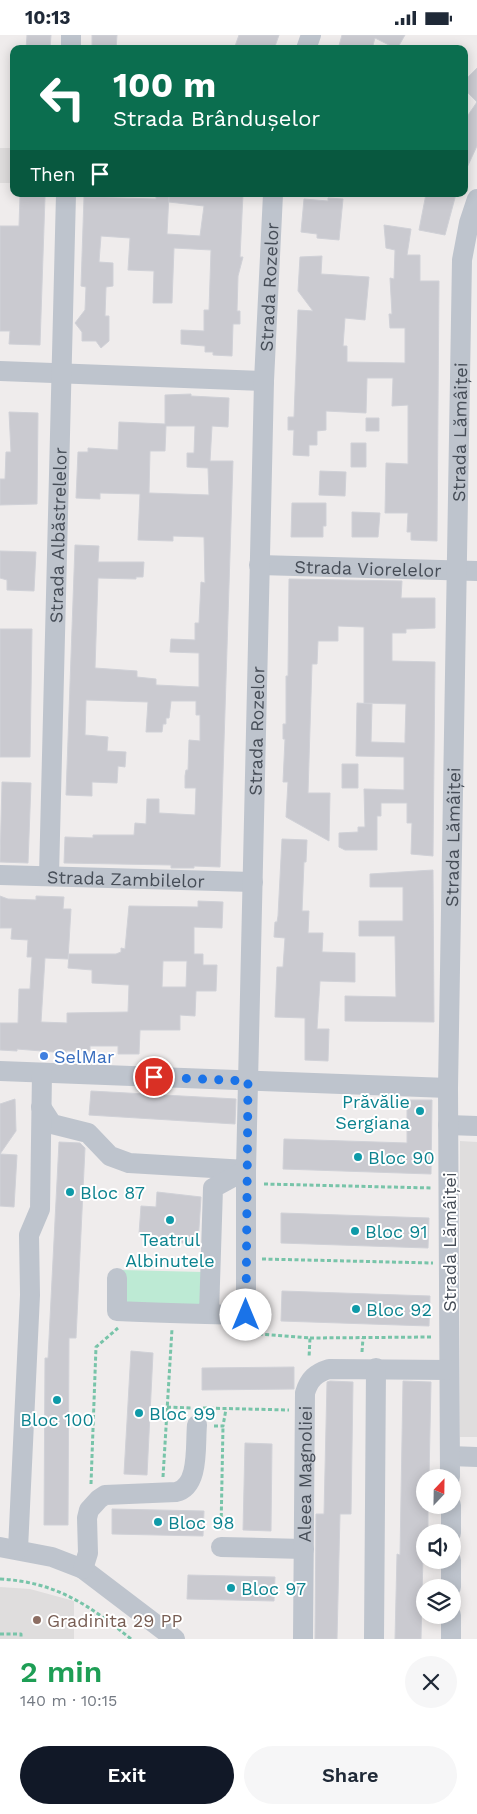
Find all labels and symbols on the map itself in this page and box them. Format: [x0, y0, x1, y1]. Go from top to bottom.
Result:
street label: Strada Rozelor [255, 222, 282, 352]
street label: Strada Lămâiței [447, 362, 471, 502]
street label: Strada Albăstrelelor [45, 447, 70, 623]
street label: Strada Viorelelor [294, 555, 442, 581]
street label: Strada Rozelor [244, 666, 268, 796]
street label: Strada Lămâiței [441, 767, 464, 907]
street label: Strada Zambilelor [47, 866, 205, 891]
place label: SelMar [54, 1046, 114, 1067]
marker: SelMar [38, 1050, 50, 1062]
pin [133, 1056, 175, 1098]
place label: Prăvălie Sergiana [335, 1091, 410, 1133]
marker: Prăvălie Sergiana [414, 1105, 426, 1117]
place label: Bloc 90 [368, 1147, 435, 1168]
marker: Bloc 90 [352, 1151, 364, 1163]
street label: Strada Lămâiței [439, 1172, 460, 1312]
place label: Bloc 87 [80, 1182, 145, 1203]
marker: Bloc 87 [64, 1186, 76, 1198]
marker: Teatrul Albinutele [164, 1214, 176, 1226]
place label: Bloc 91 [365, 1221, 427, 1242]
marker: Bloc 91 [349, 1225, 361, 1237]
place label: Teatrul Albinutele [125, 1229, 215, 1271]
position arrow [219, 1288, 271, 1340]
place label: Bloc 92 [366, 1299, 432, 1320]
marker: Bloc 92 [350, 1303, 362, 1315]
marker: Bloc 100 [51, 1394, 63, 1406]
place label: Bloc 99 [149, 1403, 216, 1424]
street label: Aleea Magnoliei [293, 1406, 315, 1542]
marker: Bloc 99 [133, 1407, 145, 1419]
place label: Bloc 100 [20, 1409, 94, 1430]
north arrow [416, 1469, 461, 1514]
place label: Bloc 98 [168, 1512, 234, 1533]
marker: Bloc 98 [152, 1516, 164, 1528]
place label: Bloc 97 [241, 1578, 306, 1599]
marker: Bloc 97 [225, 1582, 237, 1594]
place label: Gradinita 29 PP [47, 1610, 182, 1631]
marker: Gradinita 29 PP [31, 1614, 43, 1626]

